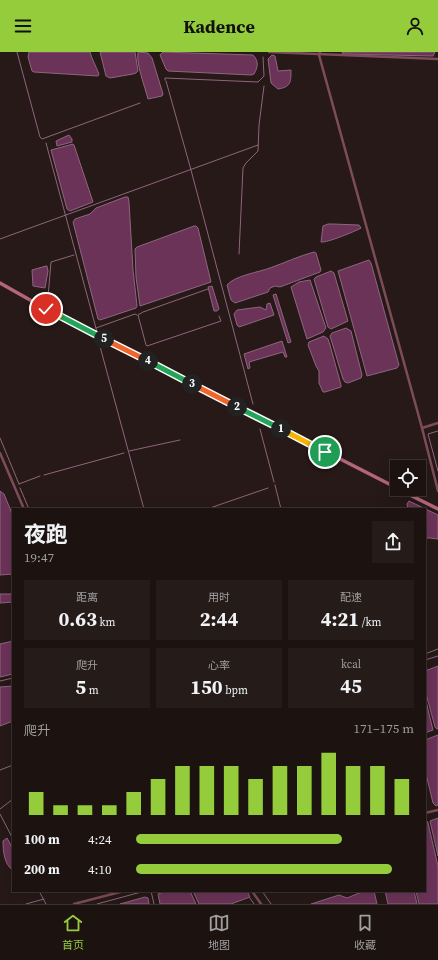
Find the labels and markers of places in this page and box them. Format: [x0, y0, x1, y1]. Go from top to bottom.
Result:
pin [29, 292, 63, 326]
pin: 5 [94, 329, 114, 349]
pin: 4 [138, 351, 158, 371]
pin: 3 [182, 374, 202, 394]
pin: 2 [227, 397, 247, 417]
pin: 1 [271, 419, 291, 439]
pin [308, 435, 342, 469]

